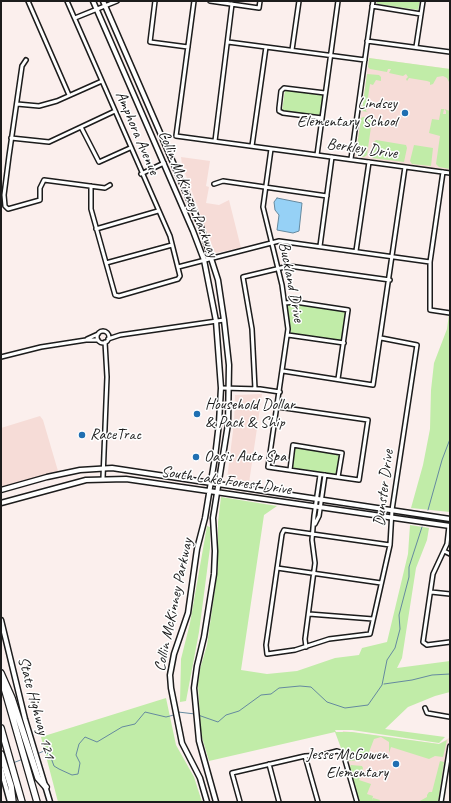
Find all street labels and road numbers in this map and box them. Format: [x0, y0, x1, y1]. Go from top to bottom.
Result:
street label: Amphora Avenue [111, 88, 163, 178]
street label: Collin McKinney Parkway [154, 128, 222, 260]
street label: Berkley Drive [325, 135, 399, 163]
street label: Buckland Drive [274, 240, 308, 324]
street label: Dunster Drive [370, 449, 398, 527]
street label: South Lake Forest Drive [160, 462, 292, 500]
street label: Collin McKinney Parkway [151, 537, 197, 673]
street label: State Highway 121 [13, 655, 59, 761]

